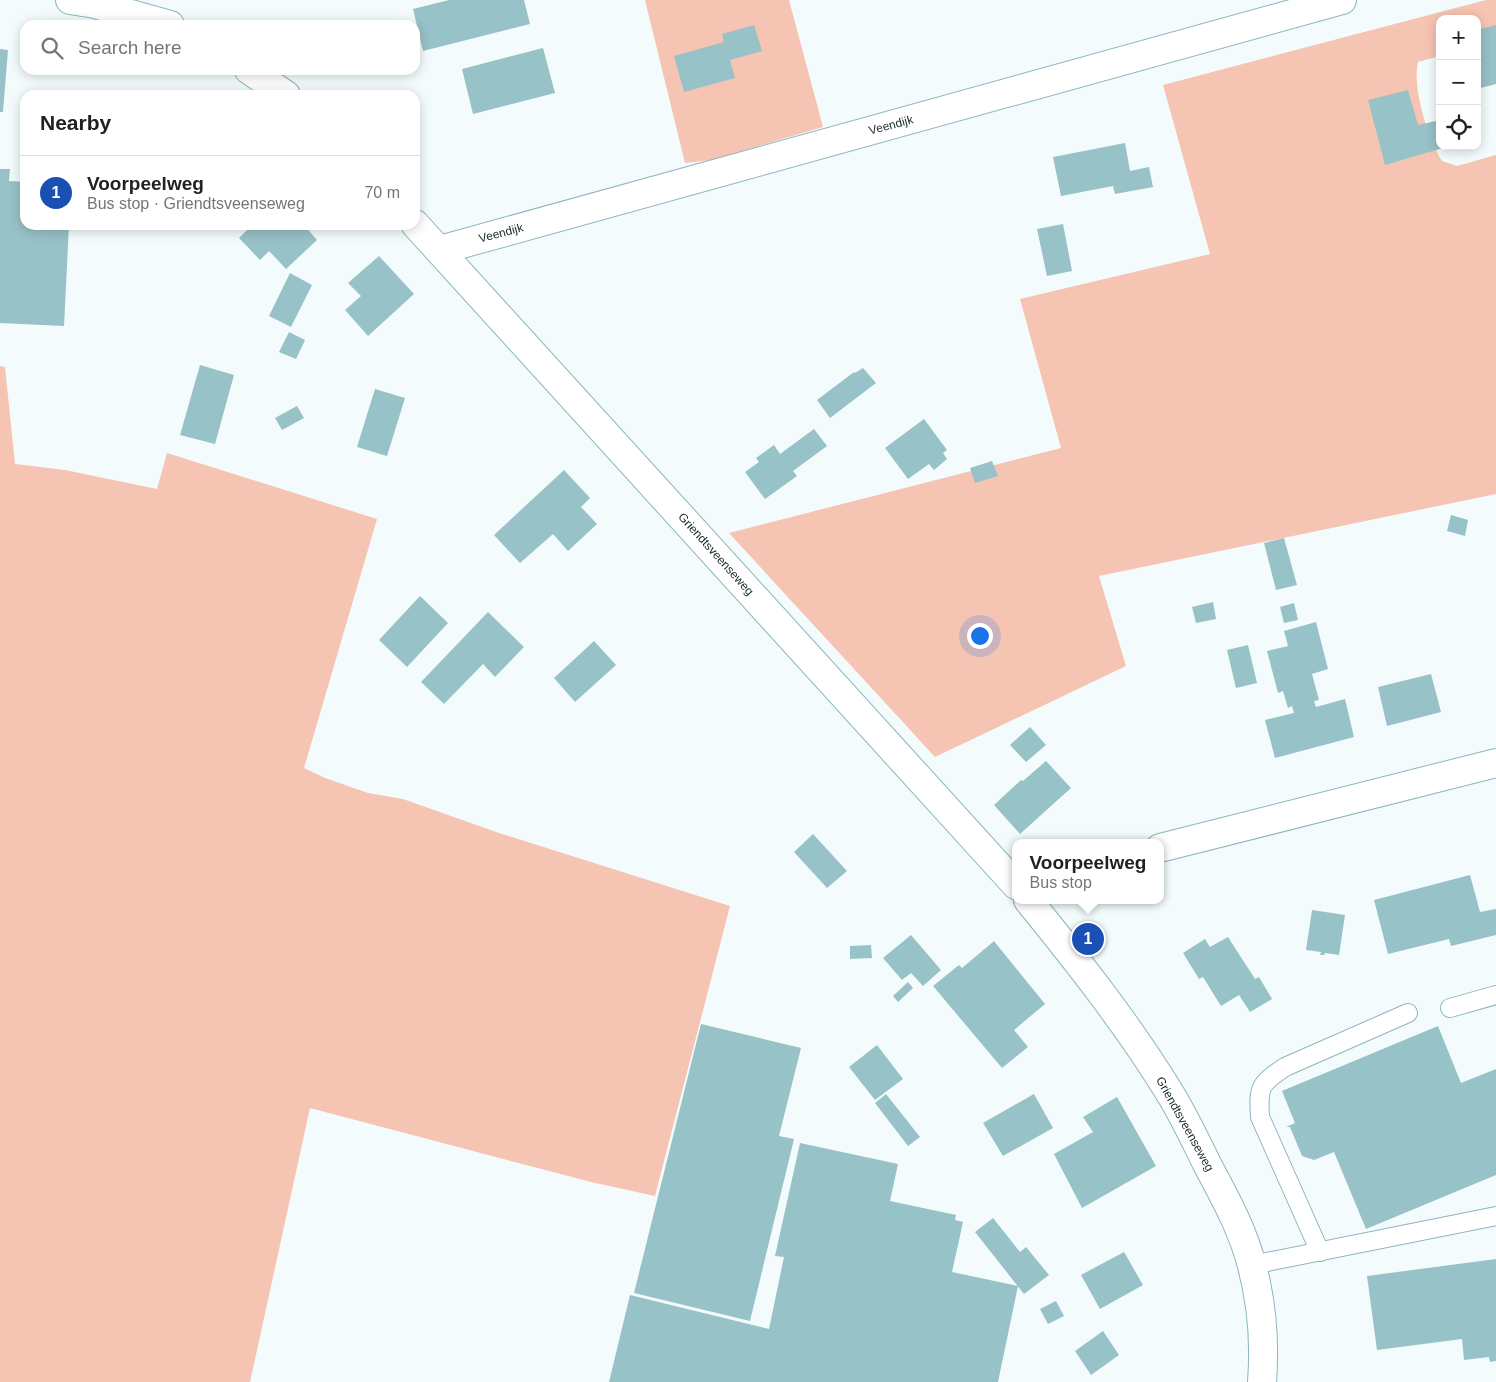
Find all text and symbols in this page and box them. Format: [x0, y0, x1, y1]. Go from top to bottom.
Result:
map controls [1436, 15, 1481, 150]
button: + [1436, 15, 1481, 60]
search box [20, 20, 420, 75]
icon: search [38, 34, 66, 62]
text: Search here [78, 37, 182, 58]
button: − [1436, 60, 1481, 105]
button: locate [1436, 105, 1481, 150]
text: Nearby [40, 111, 111, 134]
street label: Veendijk [867, 112, 916, 138]
text: Voorpeelweg [87, 173, 204, 194]
text: 1 [52, 184, 60, 201]
text: 70 m [364, 184, 400, 201]
text: Bus stop · Griendtsveenseweg [87, 195, 305, 212]
street label: Veendijk [477, 220, 526, 246]
street label: Griendtsveenseweg [675, 510, 757, 598]
your location [967, 623, 993, 649]
popup [1012, 839, 1164, 904]
text: Voorpeelweg [1030, 852, 1146, 873]
text: Bus stop [1030, 874, 1092, 891]
pin: 1 [1072, 920, 1104, 958]
street label: Griendtsveenseweg [1153, 1074, 1217, 1174]

